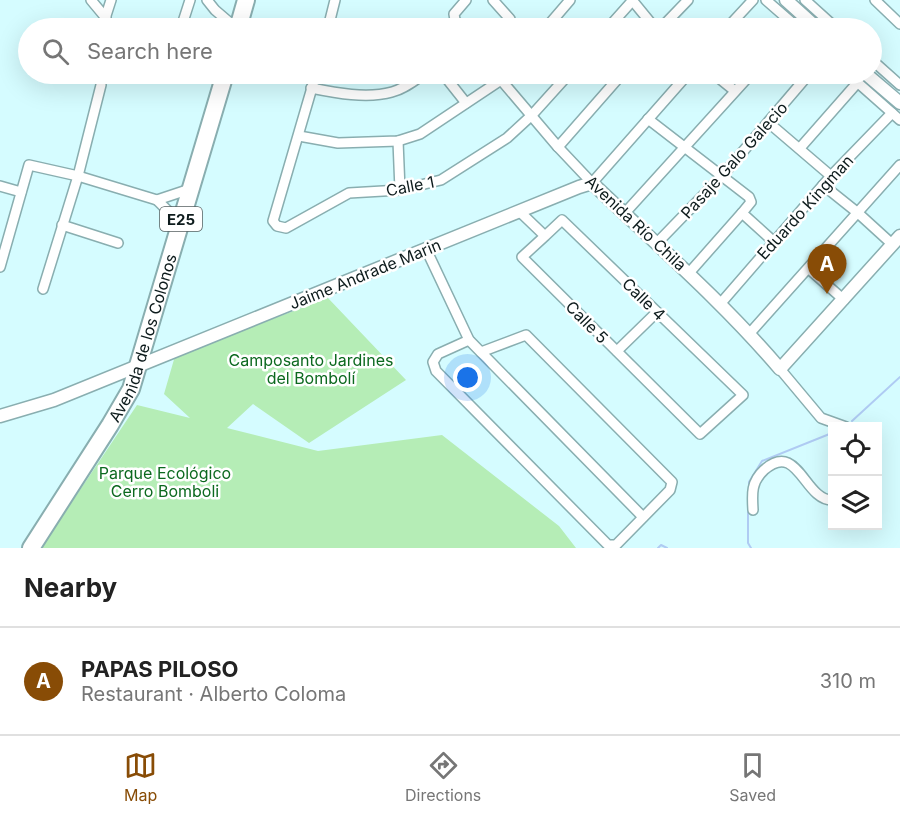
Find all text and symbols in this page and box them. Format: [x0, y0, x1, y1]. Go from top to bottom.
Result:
search box [18, 18, 882, 84]
icon: search [39, 35, 72, 68]
text: Search here [87, 38, 213, 64]
street label: Pasaje Galo Galecio [676, 98, 792, 222]
street label: Eduardo Kingman [753, 150, 857, 264]
street label: Avenida Río Chila [581, 171, 691, 275]
street label: Calle 1 [384, 172, 436, 200]
road number: E25 [160, 207, 202, 231]
street label: Jaime Andrade Marin [286, 234, 444, 314]
pin: A [808, 244, 846, 294]
street label: Avenida de los Colonos [104, 251, 181, 425]
street label: Calle 4 [618, 274, 670, 324]
street label: Calle 5 [562, 297, 612, 347]
park label: Camposanto Jardines del Bombolí [229, 350, 393, 388]
your location [453, 363, 482, 392]
map controls [828, 422, 882, 530]
button: locate [828, 422, 882, 476]
park label: Parque Ecológico Cerro Bomboli [99, 463, 231, 501]
button: layers [828, 476, 882, 530]
text: Nearby [24, 572, 117, 603]
text: PAPAS PILOSO [81, 656, 239, 682]
text: A [36, 669, 51, 693]
text: 310 m [820, 669, 876, 693]
text: Restaurant · Alberto Coloma [81, 682, 346, 706]
tab: Map [124, 749, 157, 805]
tab: Directions [405, 749, 481, 805]
tab: Saved [729, 749, 776, 805]

